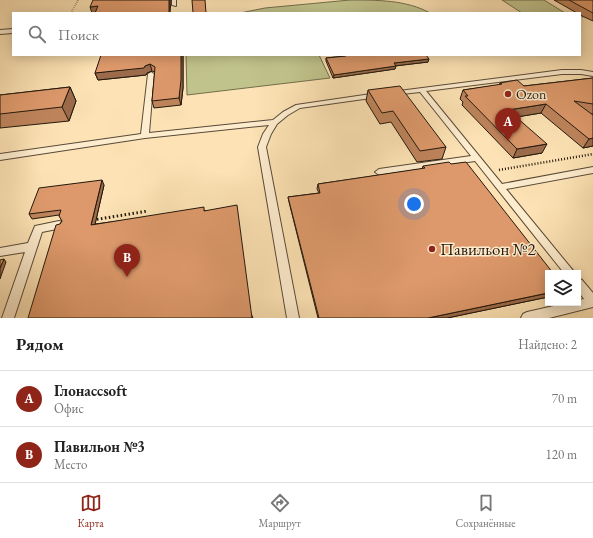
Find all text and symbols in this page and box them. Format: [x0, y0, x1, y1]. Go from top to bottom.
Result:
search box [12, 12, 581, 56]
icon: search [26, 23, 48, 45]
text: Поиск [58, 25, 99, 44]
place label: Ozon [516, 85, 547, 103]
marker: Ozon [503, 89, 513, 99]
pin: A [495, 108, 521, 141]
your location [404, 194, 424, 214]
place label: Павильон №2 [440, 238, 536, 260]
pin: B [114, 244, 140, 277]
marker: Павильон №2 [427, 244, 437, 254]
map controls [545, 270, 581, 306]
button: layers [545, 270, 581, 306]
text: Рядом [16, 333, 64, 355]
text: Найдено: 2 [518, 336, 577, 353]
text: Глонассsoft [54, 381, 127, 400]
text: A [24, 390, 34, 407]
text: 70 m [552, 390, 577, 407]
text: Офис [54, 400, 84, 417]
text: Павильон №3 [54, 437, 145, 456]
text: B [25, 446, 33, 463]
text: 120 m [546, 446, 577, 463]
text: Место [54, 456, 87, 473]
tab: Карта [77, 492, 104, 530]
tab: Маршрут [259, 492, 301, 530]
tab: Сохранённые [456, 492, 516, 530]

